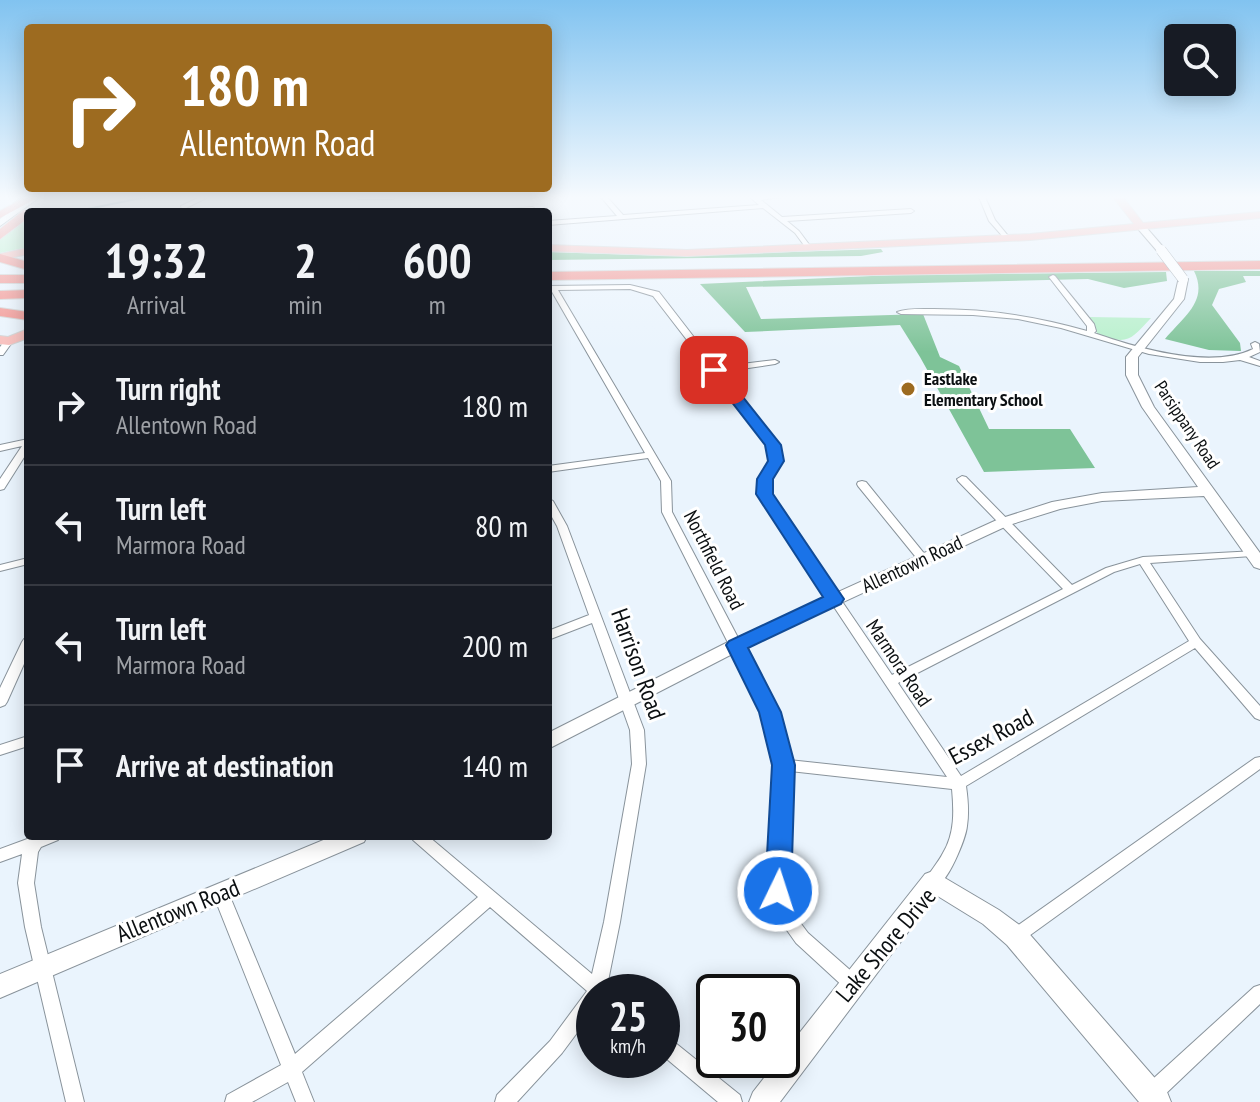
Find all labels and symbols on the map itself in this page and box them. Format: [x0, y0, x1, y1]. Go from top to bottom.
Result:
pin [680, 336, 748, 404]
place label: Eastlake Elementary School [924, 367, 1043, 411]
street label: Parsippany Road [1150, 376, 1225, 473]
marker: Eastlake Elementary School [899, 380, 917, 398]
street label: Northfield Road [678, 506, 750, 614]
street label: Allentown Road [857, 529, 967, 599]
street label: Harrison Road [604, 604, 673, 724]
street label: Marmora Road [860, 614, 938, 712]
street label: Essex Road [943, 701, 1038, 772]
position arrow [736, 849, 820, 933]
street label: Allentown Road [112, 872, 244, 949]
street label: Lake Shore Drive [829, 881, 942, 1008]
speed limit sign: 30 [696, 974, 800, 1078]

